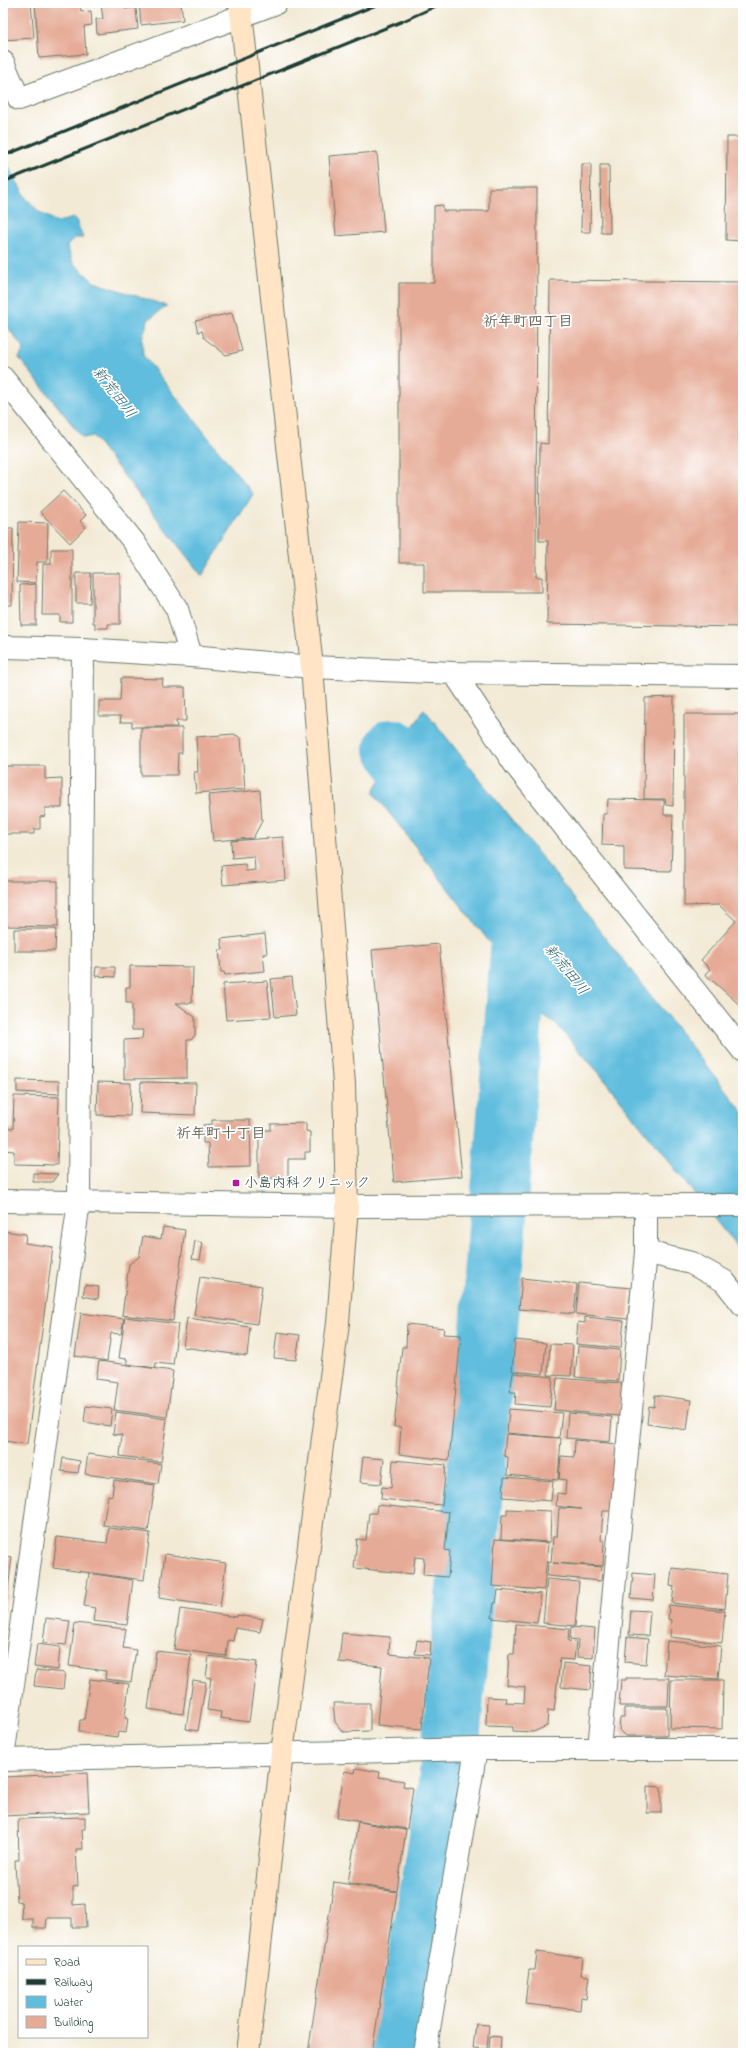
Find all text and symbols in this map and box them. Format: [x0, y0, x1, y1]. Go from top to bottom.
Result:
district label: 祈年町四丁目 [483, 311, 573, 333]
water label: 新荒田川 [87, 363, 141, 423]
water label: 新荒田川 [539, 940, 593, 1000]
district label: 祈年町十丁目 [176, 1123, 266, 1145]
place label: 小島内科クリニック [244, 1173, 370, 1194]
marker: 小島内科クリニック [231, 1178, 241, 1188]
legend [18, 1946, 148, 2038]
text: Road [54, 1954, 80, 1972]
text: Railway [54, 1974, 93, 1993]
text: Water [54, 1994, 83, 2012]
text: Building [53, 2014, 93, 2033]

